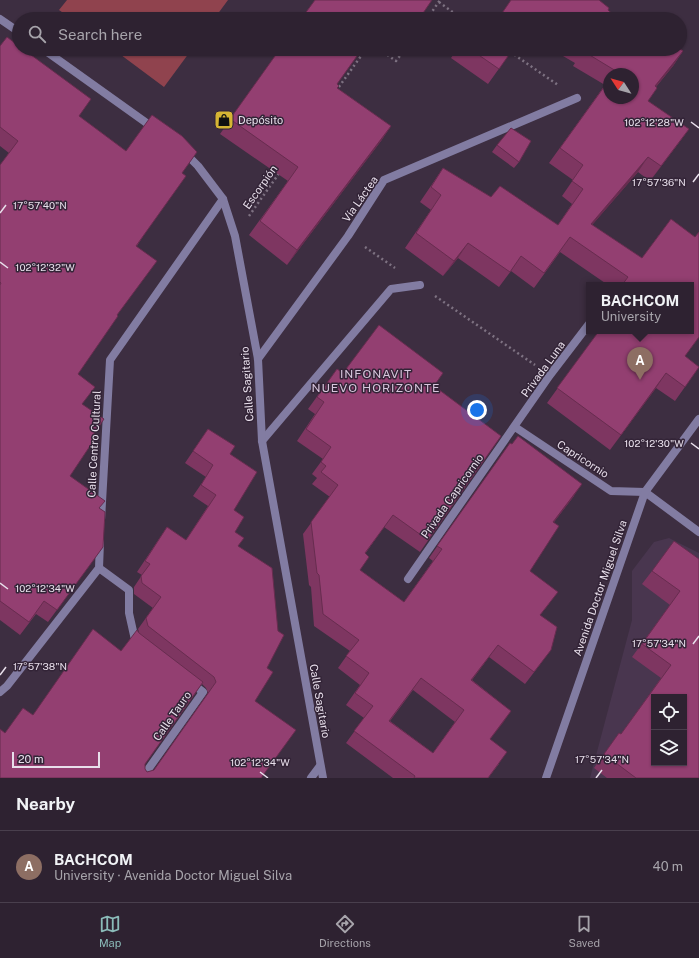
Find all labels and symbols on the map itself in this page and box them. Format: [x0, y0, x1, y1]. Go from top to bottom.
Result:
north arrow [603, 68, 639, 104]
shop icon: Depósito [213, 109, 235, 131]
place label: Depósito [238, 114, 283, 126]
text: 102°12'28"W [624, 116, 684, 128]
street label: Escorpión [241, 163, 279, 211]
street label: Vía Láctea [340, 174, 380, 224]
text: 17°57'36"N [632, 176, 686, 188]
text: 17°57'40"N [13, 199, 67, 211]
text: 102°12'32"W [15, 261, 75, 273]
street label: Privada Luna [519, 339, 567, 399]
street label: Calle Sagitario [238, 346, 256, 422]
pin: A [627, 347, 653, 380]
district label: INFONAVIT NUEVO HORIZONTE [311, 367, 441, 395]
street label: Calle Centro Cultural [85, 390, 103, 498]
your location [467, 400, 487, 420]
text: 102°12'30"W [624, 437, 684, 449]
street label: Capricornio [555, 438, 611, 480]
street label: Privada Capricornio [418, 452, 486, 540]
street label: Avenida Doctor Miguel Silva [571, 519, 629, 657]
text: 102°12'34"W [15, 582, 75, 594]
text: 17°57'34"N [632, 637, 686, 649]
text: 17°57'38"N [13, 660, 67, 672]
street label: Calle Sagitario [308, 663, 332, 739]
street label: Calle Tauro [151, 689, 193, 743]
scale bar [12, 750, 100, 769]
text: 17°57'34"N [575, 753, 629, 765]
text: 102°12'34"W [230, 756, 290, 768]

